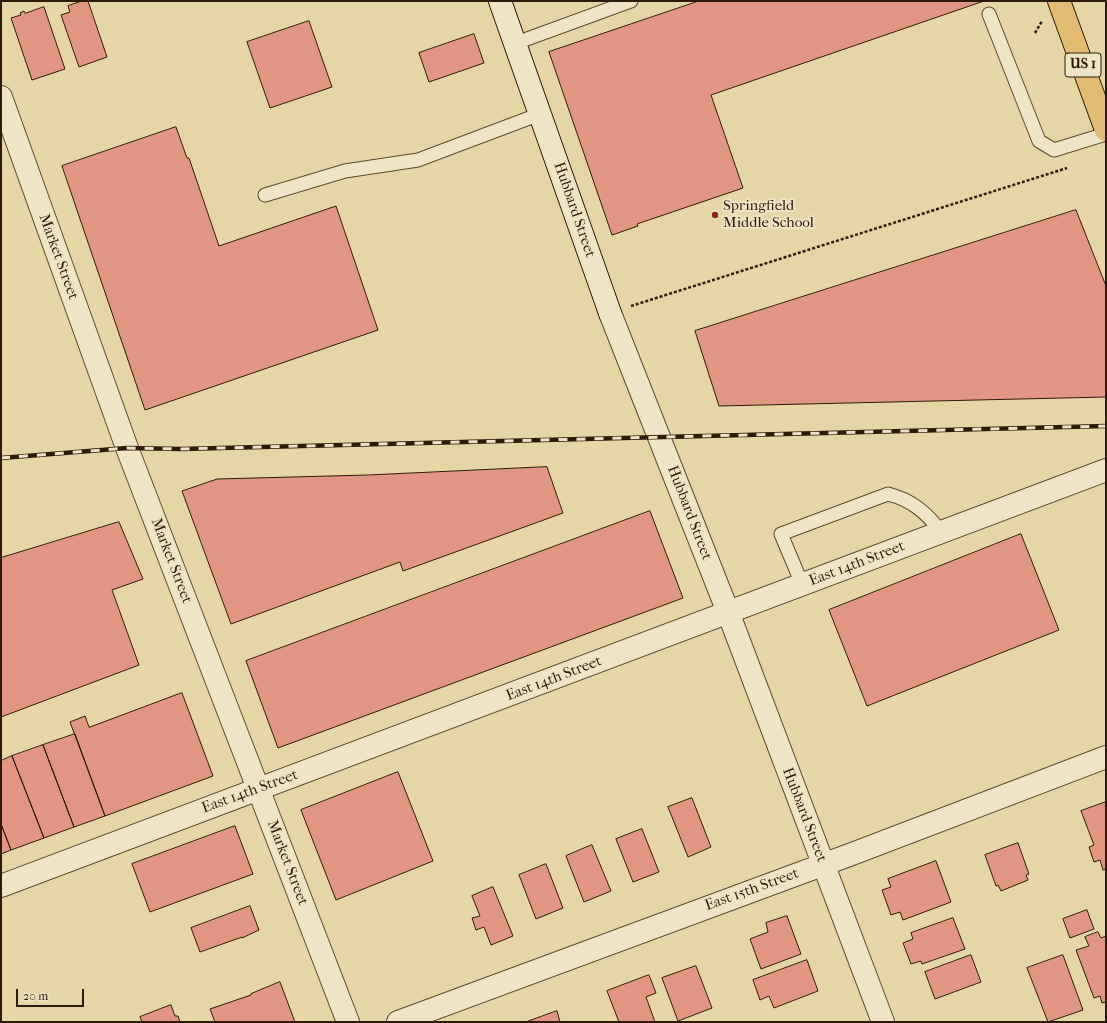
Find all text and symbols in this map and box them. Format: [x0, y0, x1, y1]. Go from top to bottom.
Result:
road number: US 1 [1065, 53, 1101, 77]
street label: Hubbard Street [549, 160, 599, 260]
place label: Springfield Middle School [723, 197, 814, 232]
marker: Springfield Middle School [710, 210, 720, 220]
street label: Market Street [34, 212, 82, 302]
street label: Hubbard Street [663, 463, 715, 563]
street label: Market Street [146, 516, 196, 606]
street label: East 14th Street [807, 538, 907, 590]
street label: East 14th Street [504, 653, 604, 705]
street label: Hubbard Street [778, 765, 830, 865]
street label: East 14th Street [199, 766, 301, 818]
street label: Market Street [262, 818, 312, 908]
street label: East 15th Street [703, 865, 801, 915]
scale bar [18, 981, 86, 1007]
text: 20 m [23, 989, 48, 1003]

